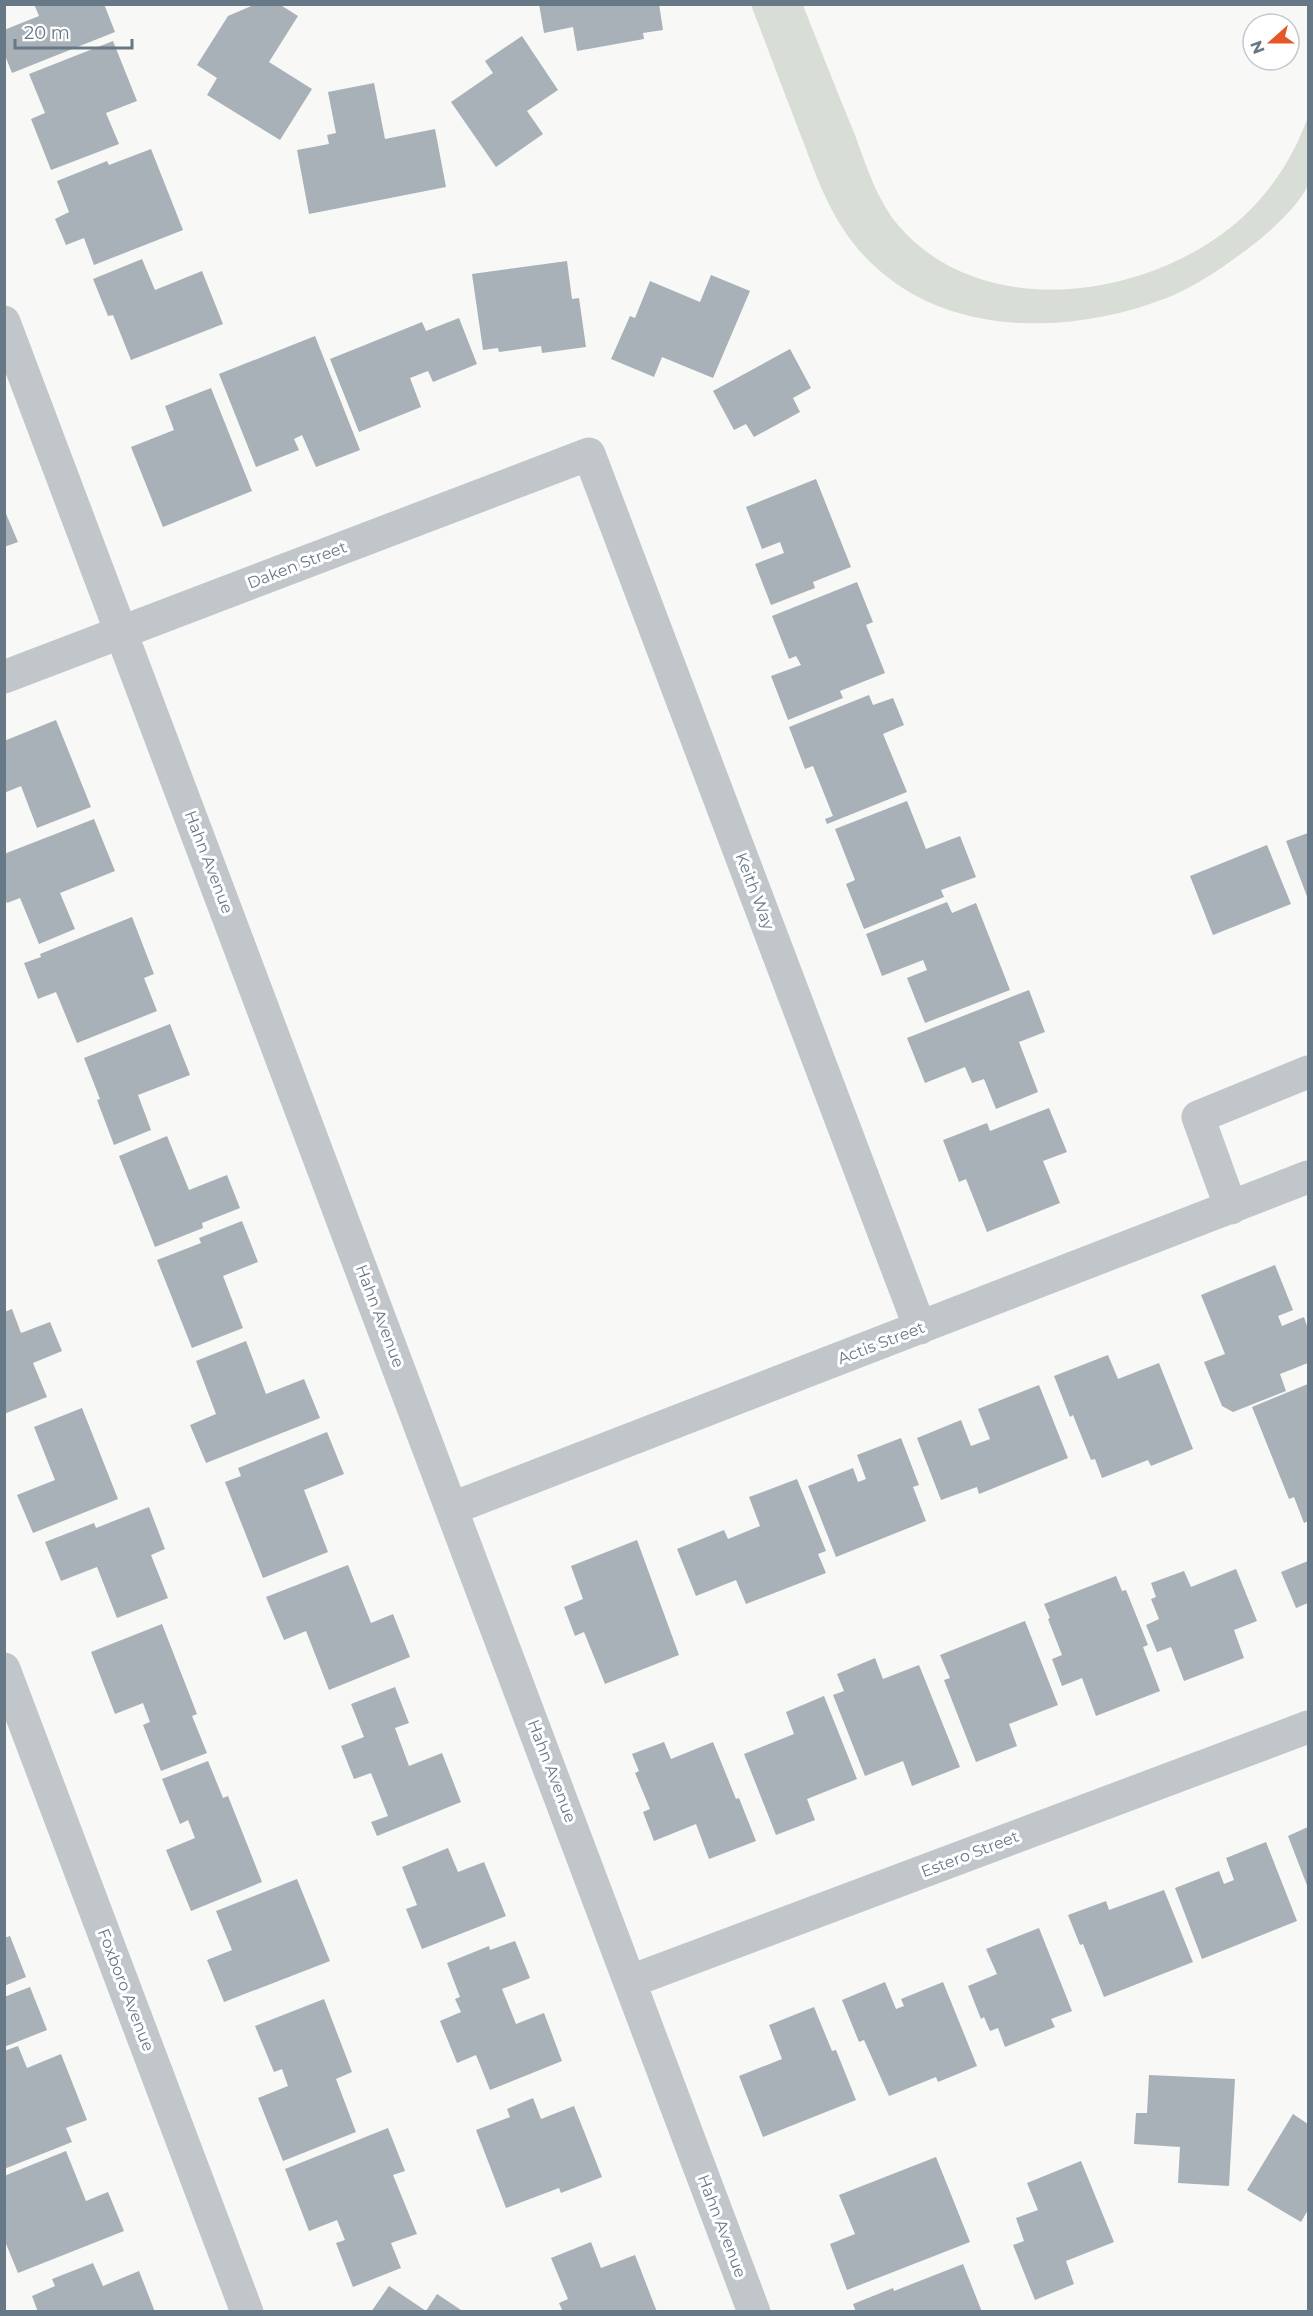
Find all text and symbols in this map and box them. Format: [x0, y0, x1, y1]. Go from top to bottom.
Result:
scale bar [15, 12, 132, 50]
north arrow [1241, 12, 1301, 72]
text: 20 m [24, 22, 70, 44]
text: N [1246, 38, 1269, 57]
street label: Daken Street [245, 537, 350, 593]
street label: Hahn Avenue [181, 808, 237, 916]
street label: Keith Way [732, 850, 779, 933]
street label: Hahn Avenue [352, 1262, 408, 1370]
street label: Actis Street [835, 1318, 928, 1368]
street label: Hahn Avenue [524, 1717, 580, 1825]
street label: Estero Street [918, 1826, 1022, 1881]
street label: Foxboro Avenue [94, 1926, 158, 2054]
street label: Hahn Avenue [694, 2172, 750, 2280]

